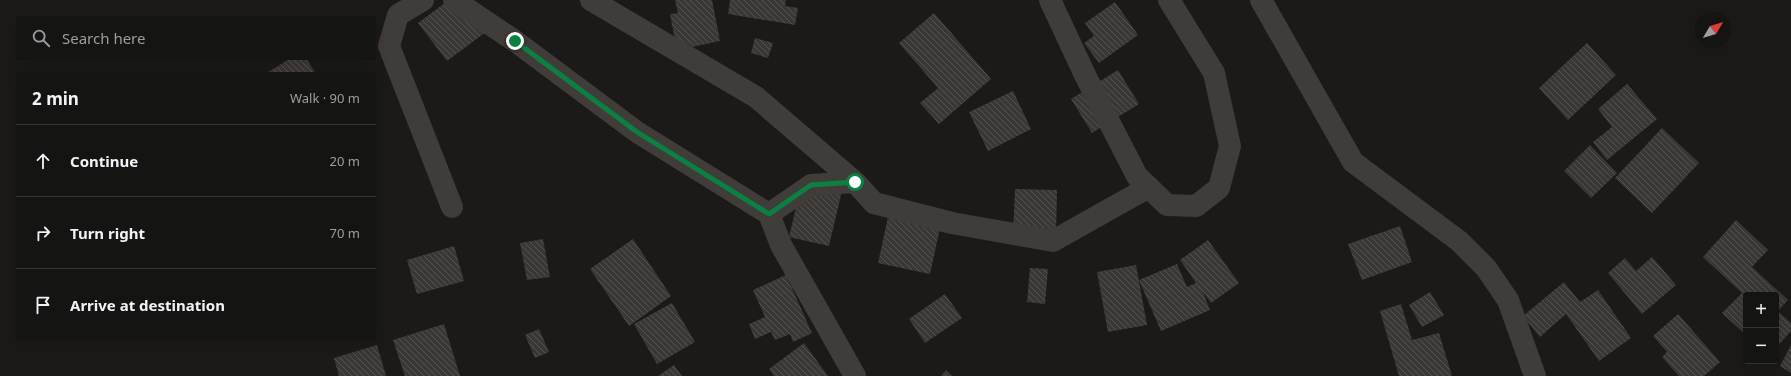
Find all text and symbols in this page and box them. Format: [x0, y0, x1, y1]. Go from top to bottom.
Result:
north arrow [1695, 12, 1731, 48]
search box [16, 16, 376, 60]
icon: search [30, 27, 52, 49]
text: Search here [62, 28, 145, 48]
route end [506, 32, 524, 50]
text: 2 min [32, 87, 79, 110]
text: Walk · 90 m [290, 89, 360, 107]
icon: ahead [32, 150, 54, 172]
text: Continue [70, 151, 138, 171]
text: 20 m [330, 152, 360, 170]
route start [846, 173, 864, 191]
icon: right [32, 222, 54, 244]
text: Turn right [70, 223, 145, 243]
text: 70 m [330, 224, 360, 242]
map controls [1743, 292, 1779, 364]
button: + [1743, 292, 1779, 328]
icon: arrive [32, 294, 54, 316]
text: Arrive at destination [70, 295, 225, 315]
button: − [1743, 328, 1779, 364]

